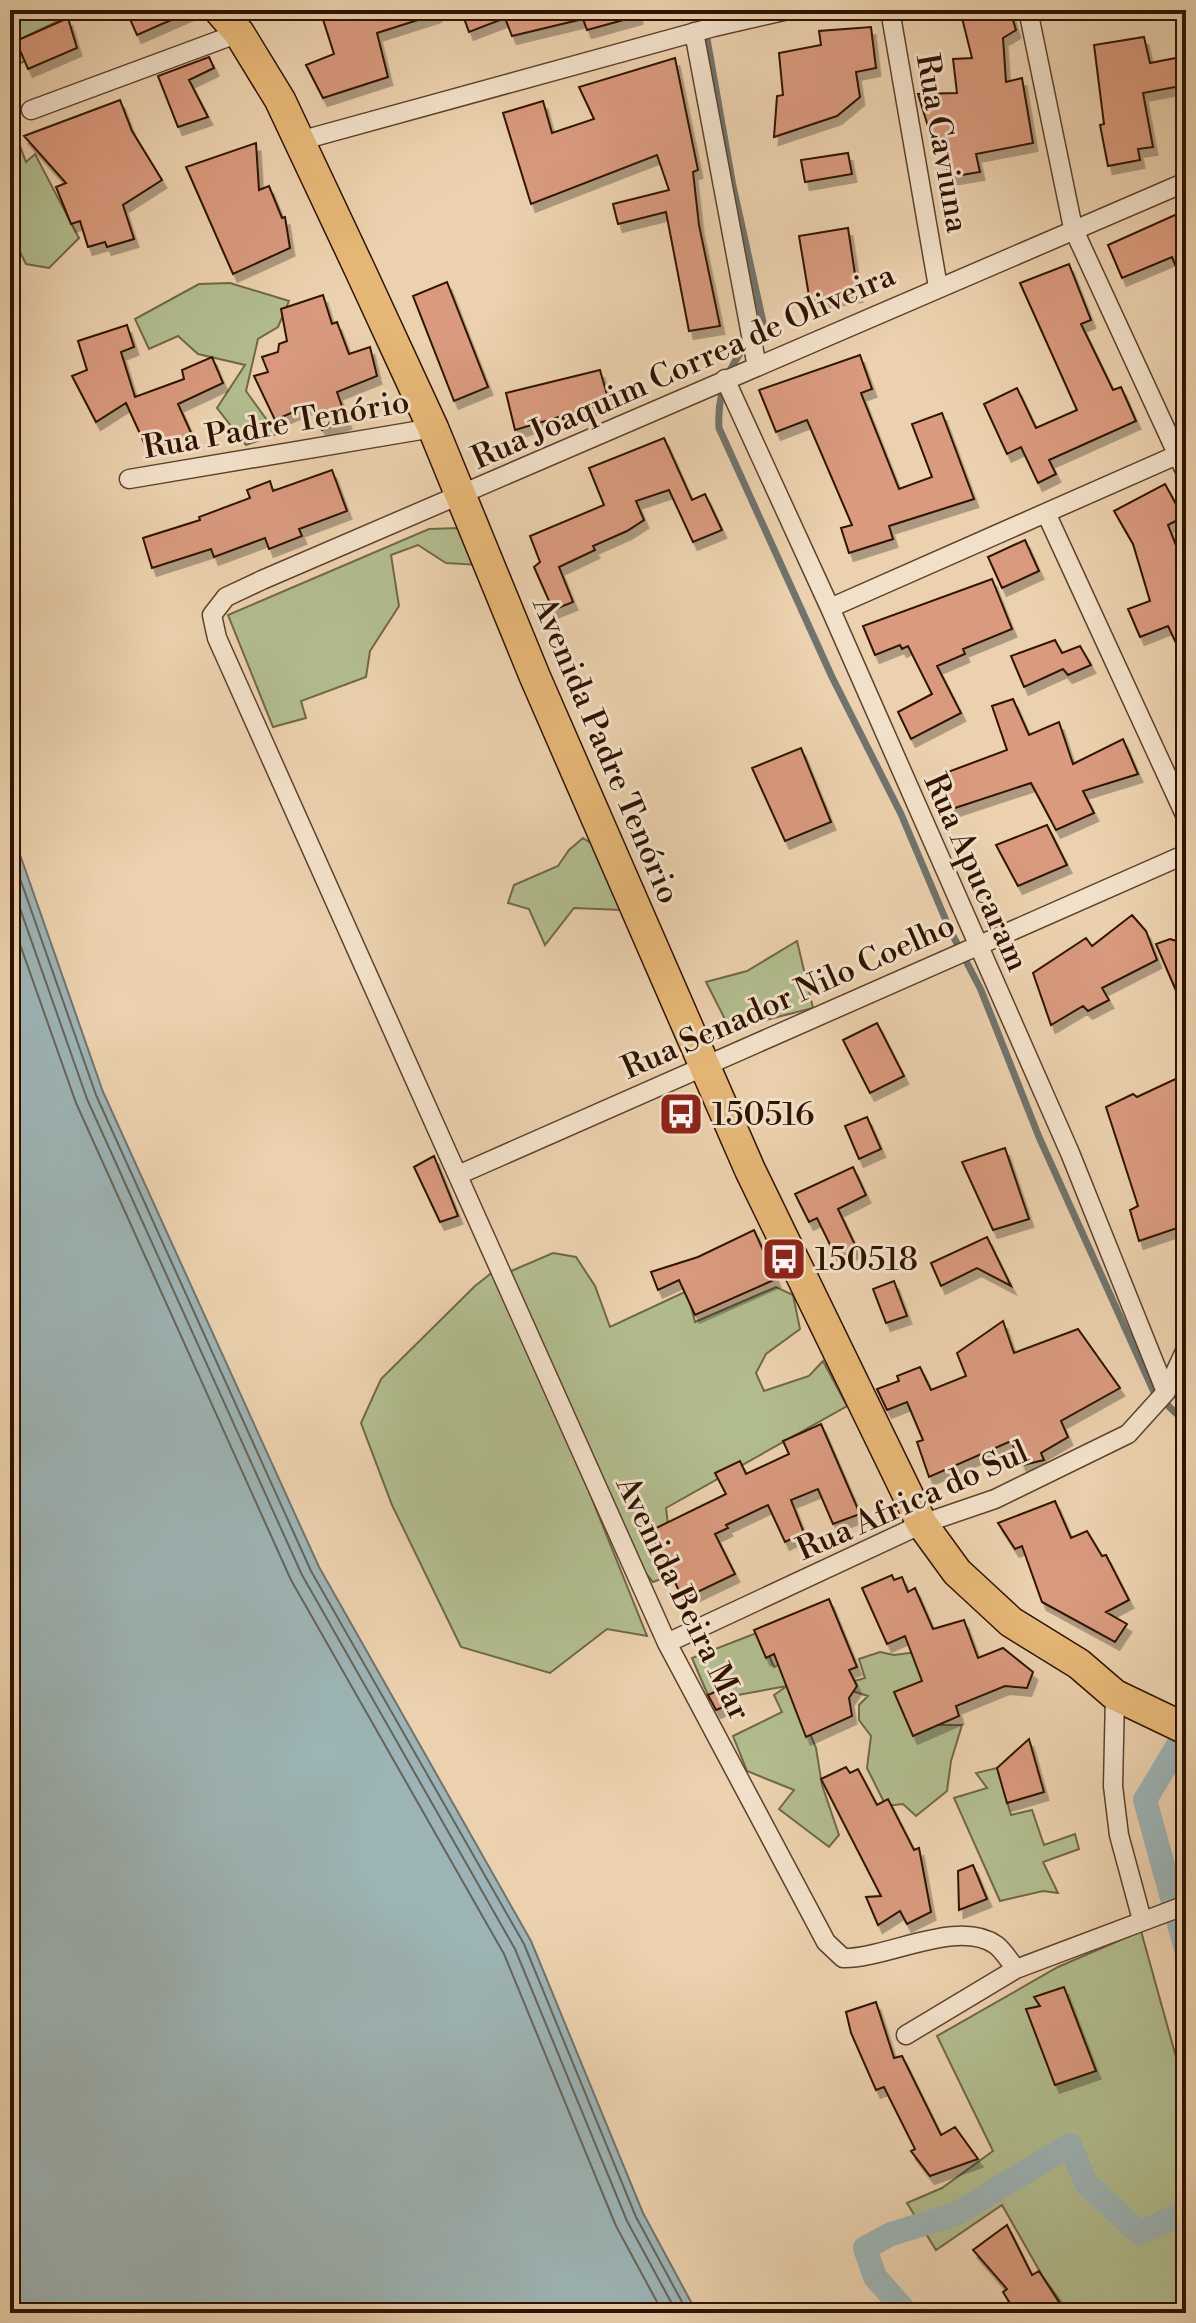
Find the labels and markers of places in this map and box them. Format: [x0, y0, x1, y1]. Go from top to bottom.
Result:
bus stop icon: 150516 [657, 1090, 705, 1138]
place label: 150516 [712, 1095, 814, 1135]
bus stop icon: 150518 [760, 1235, 808, 1283]
place label: 150518 [815, 1240, 918, 1280]

